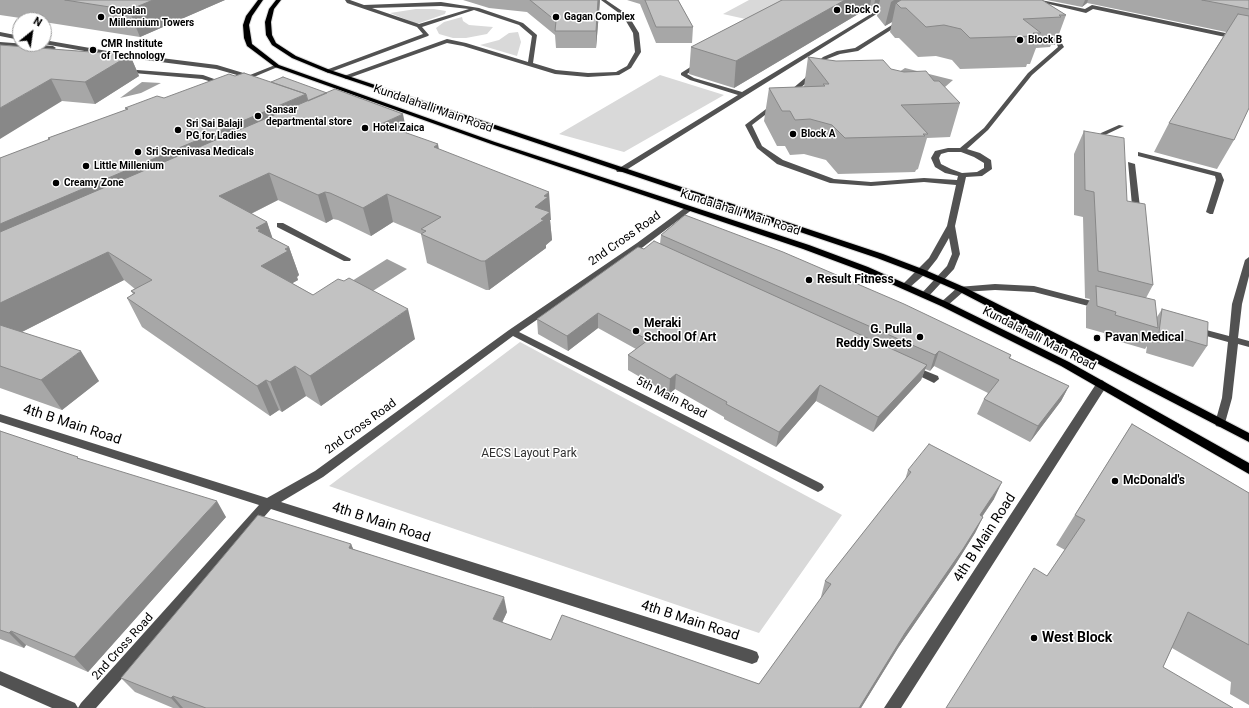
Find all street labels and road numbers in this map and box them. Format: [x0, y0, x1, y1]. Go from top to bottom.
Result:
street label: Kundalahalli Main Road [371, 82, 495, 136]
street label: Kundalahalli Main Road [678, 187, 802, 239]
street label: 2nd Cross Road [586, 209, 664, 269]
street label: Kundalahalli Main Road [980, 304, 1098, 374]
street label: 5th Main Road [633, 374, 709, 422]
street label: 2nd Cross Road [323, 396, 399, 458]
street label: 4th B Main Road [21, 401, 123, 449]
street label: 4th B Main Road [950, 490, 1020, 586]
street label: 4th B Main Road [330, 499, 432, 547]
street label: 4th B Main Road [639, 597, 741, 645]
street label: 2nd Cross Road [89, 611, 157, 683]

